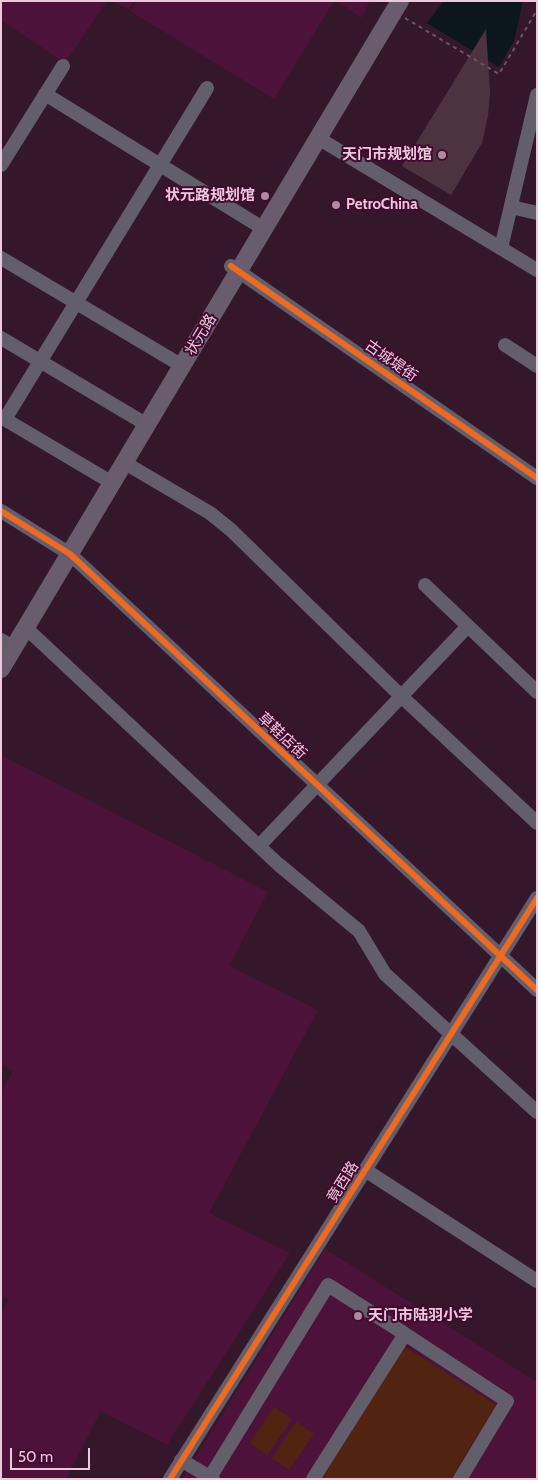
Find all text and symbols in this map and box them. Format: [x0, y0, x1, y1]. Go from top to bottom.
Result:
place label: 天门市规划馆 [342, 146, 432, 164]
marker: 天门市规划馆 [436, 149, 448, 161]
place label: 状元路规划馆 [165, 187, 255, 205]
marker: 状元路规划馆 [259, 190, 271, 202]
place label: PetroChina [346, 196, 418, 214]
marker: PetroChina [330, 199, 342, 211]
street label: 状元路 [182, 311, 220, 359]
street label: 古城堤街 [361, 336, 421, 386]
street label: 草鞋店街 [254, 709, 310, 763]
street label: 竟西路 [323, 1158, 363, 1206]
place label: 天门市陆羽小学 [368, 1307, 473, 1325]
marker: 天门市陆羽小学 [352, 1310, 364, 1322]
scale bar [12, 1438, 92, 1470]
text: 50 m [18, 1448, 53, 1466]

